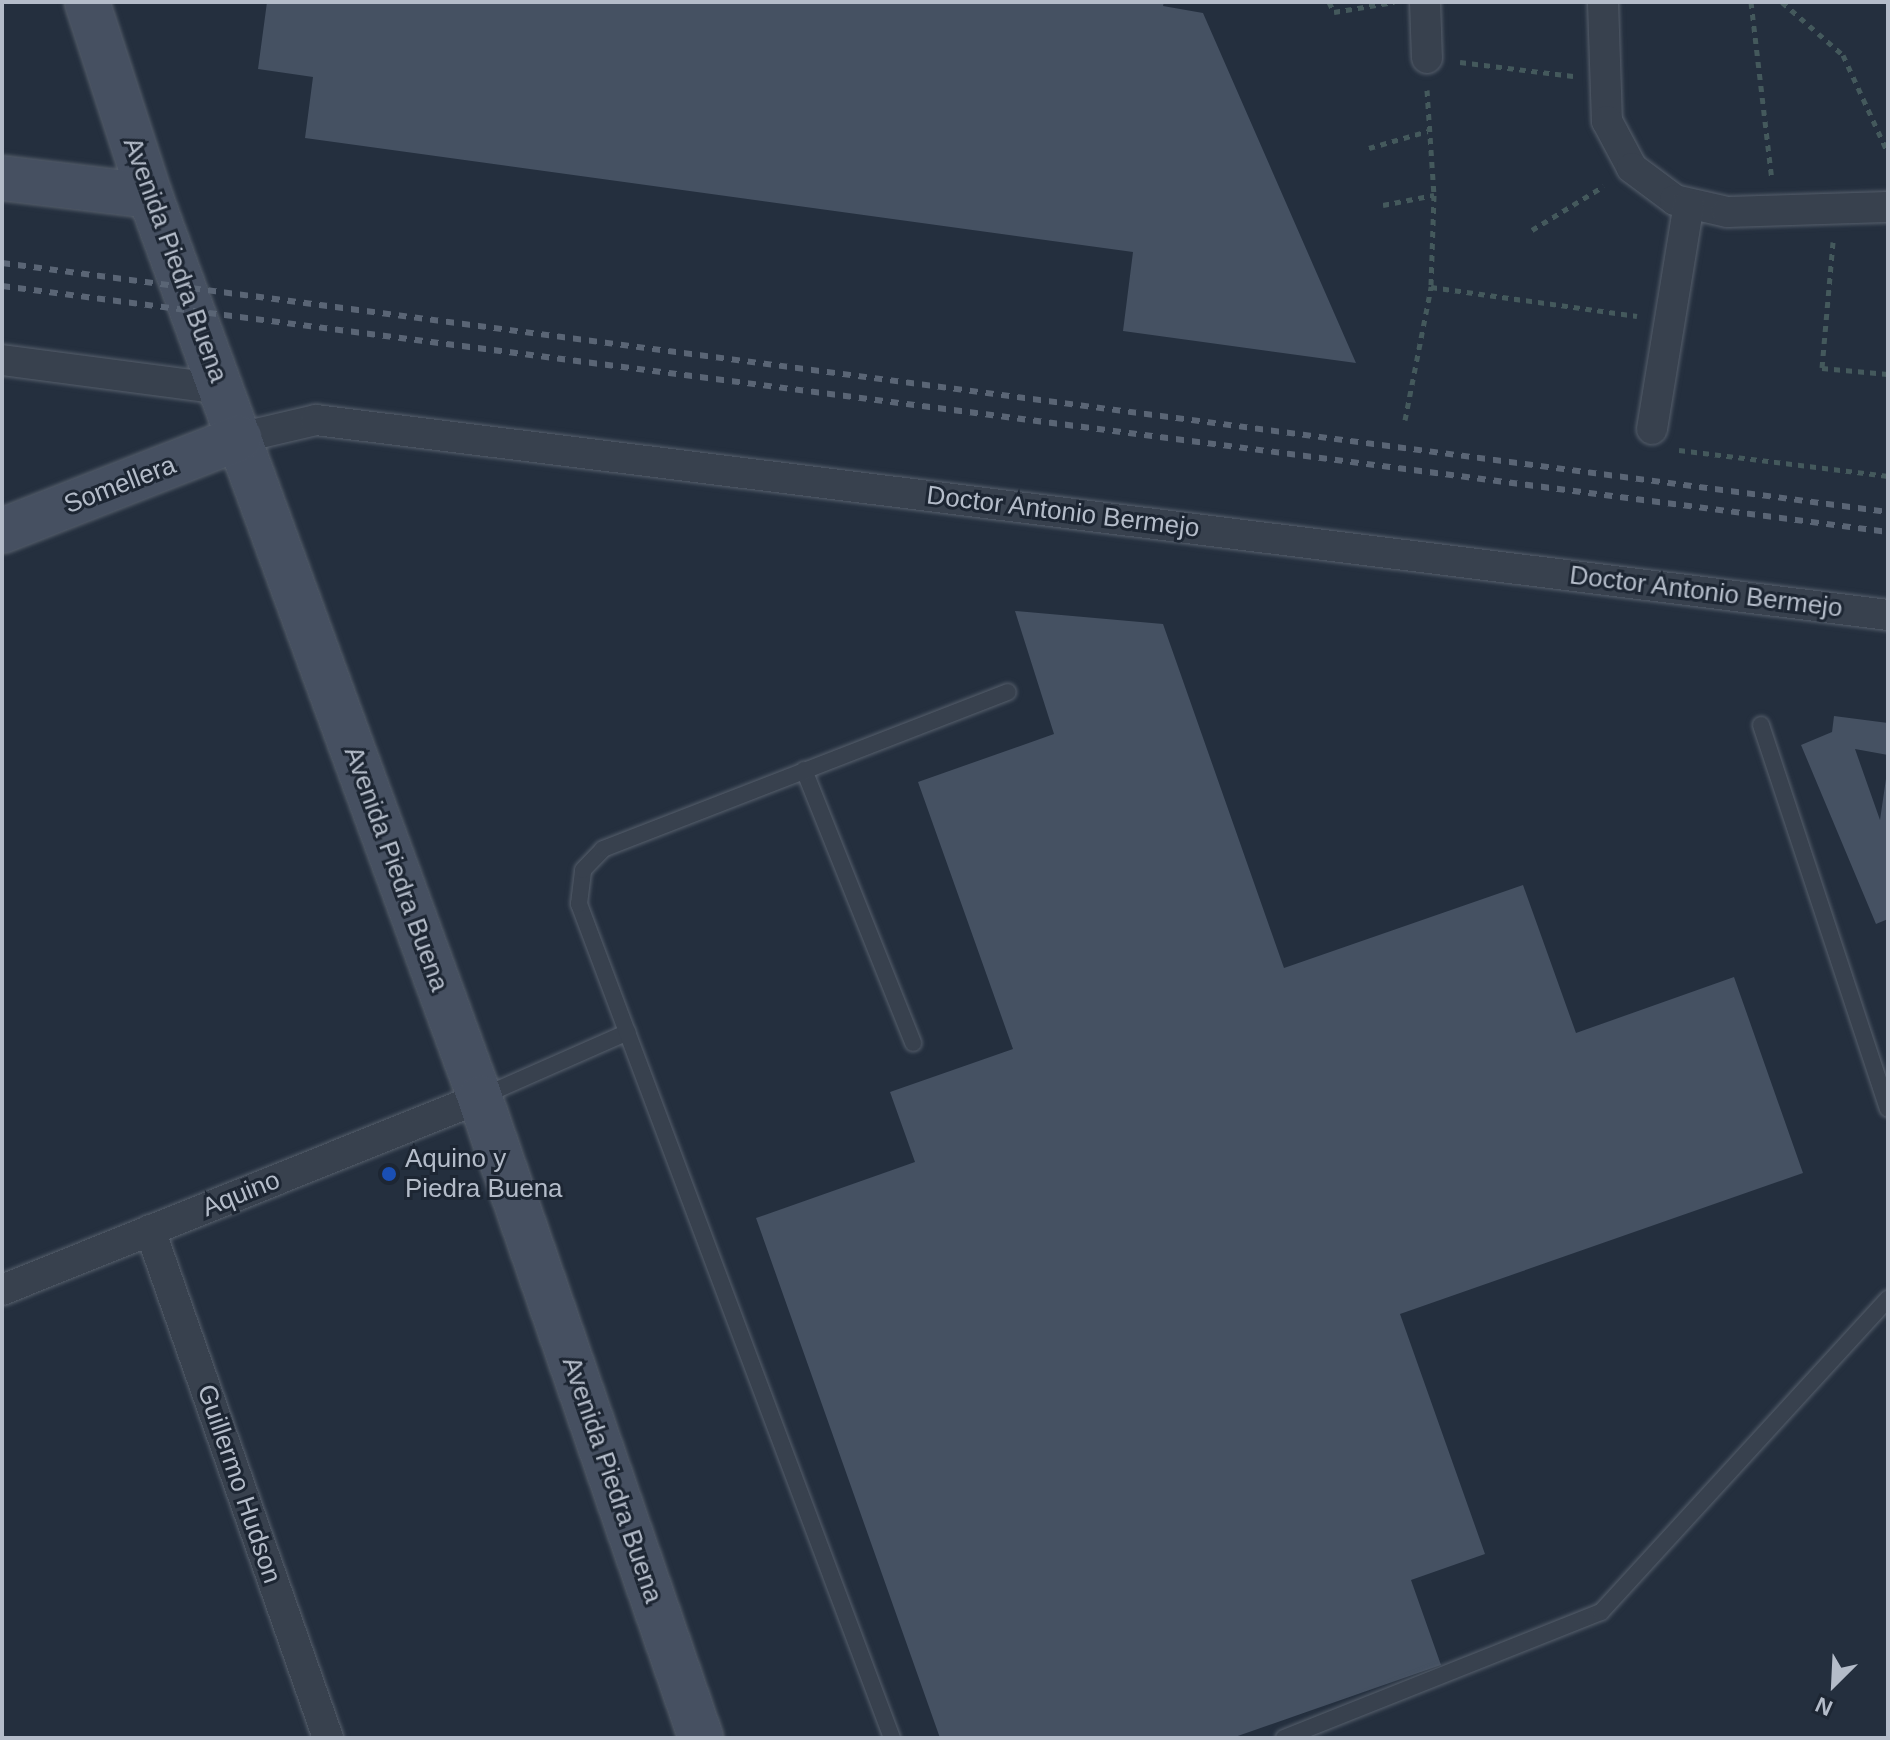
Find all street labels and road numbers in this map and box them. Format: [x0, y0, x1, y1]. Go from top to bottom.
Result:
street label: Avenida Piedra Buena [116, 133, 234, 387]
street label: Somellera [60, 449, 180, 521]
street label: Doctor Antonio Bermejo [924, 480, 1202, 544]
street label: Doctor Antonio Bermejo [1567, 560, 1845, 624]
street label: Avenida Piedra Buena [337, 742, 455, 996]
street label: Aquino [198, 1164, 284, 1224]
street label: Avenida Piedra Buena [555, 1353, 669, 1607]
street label: Guillermo Hudson [190, 1381, 288, 1587]

